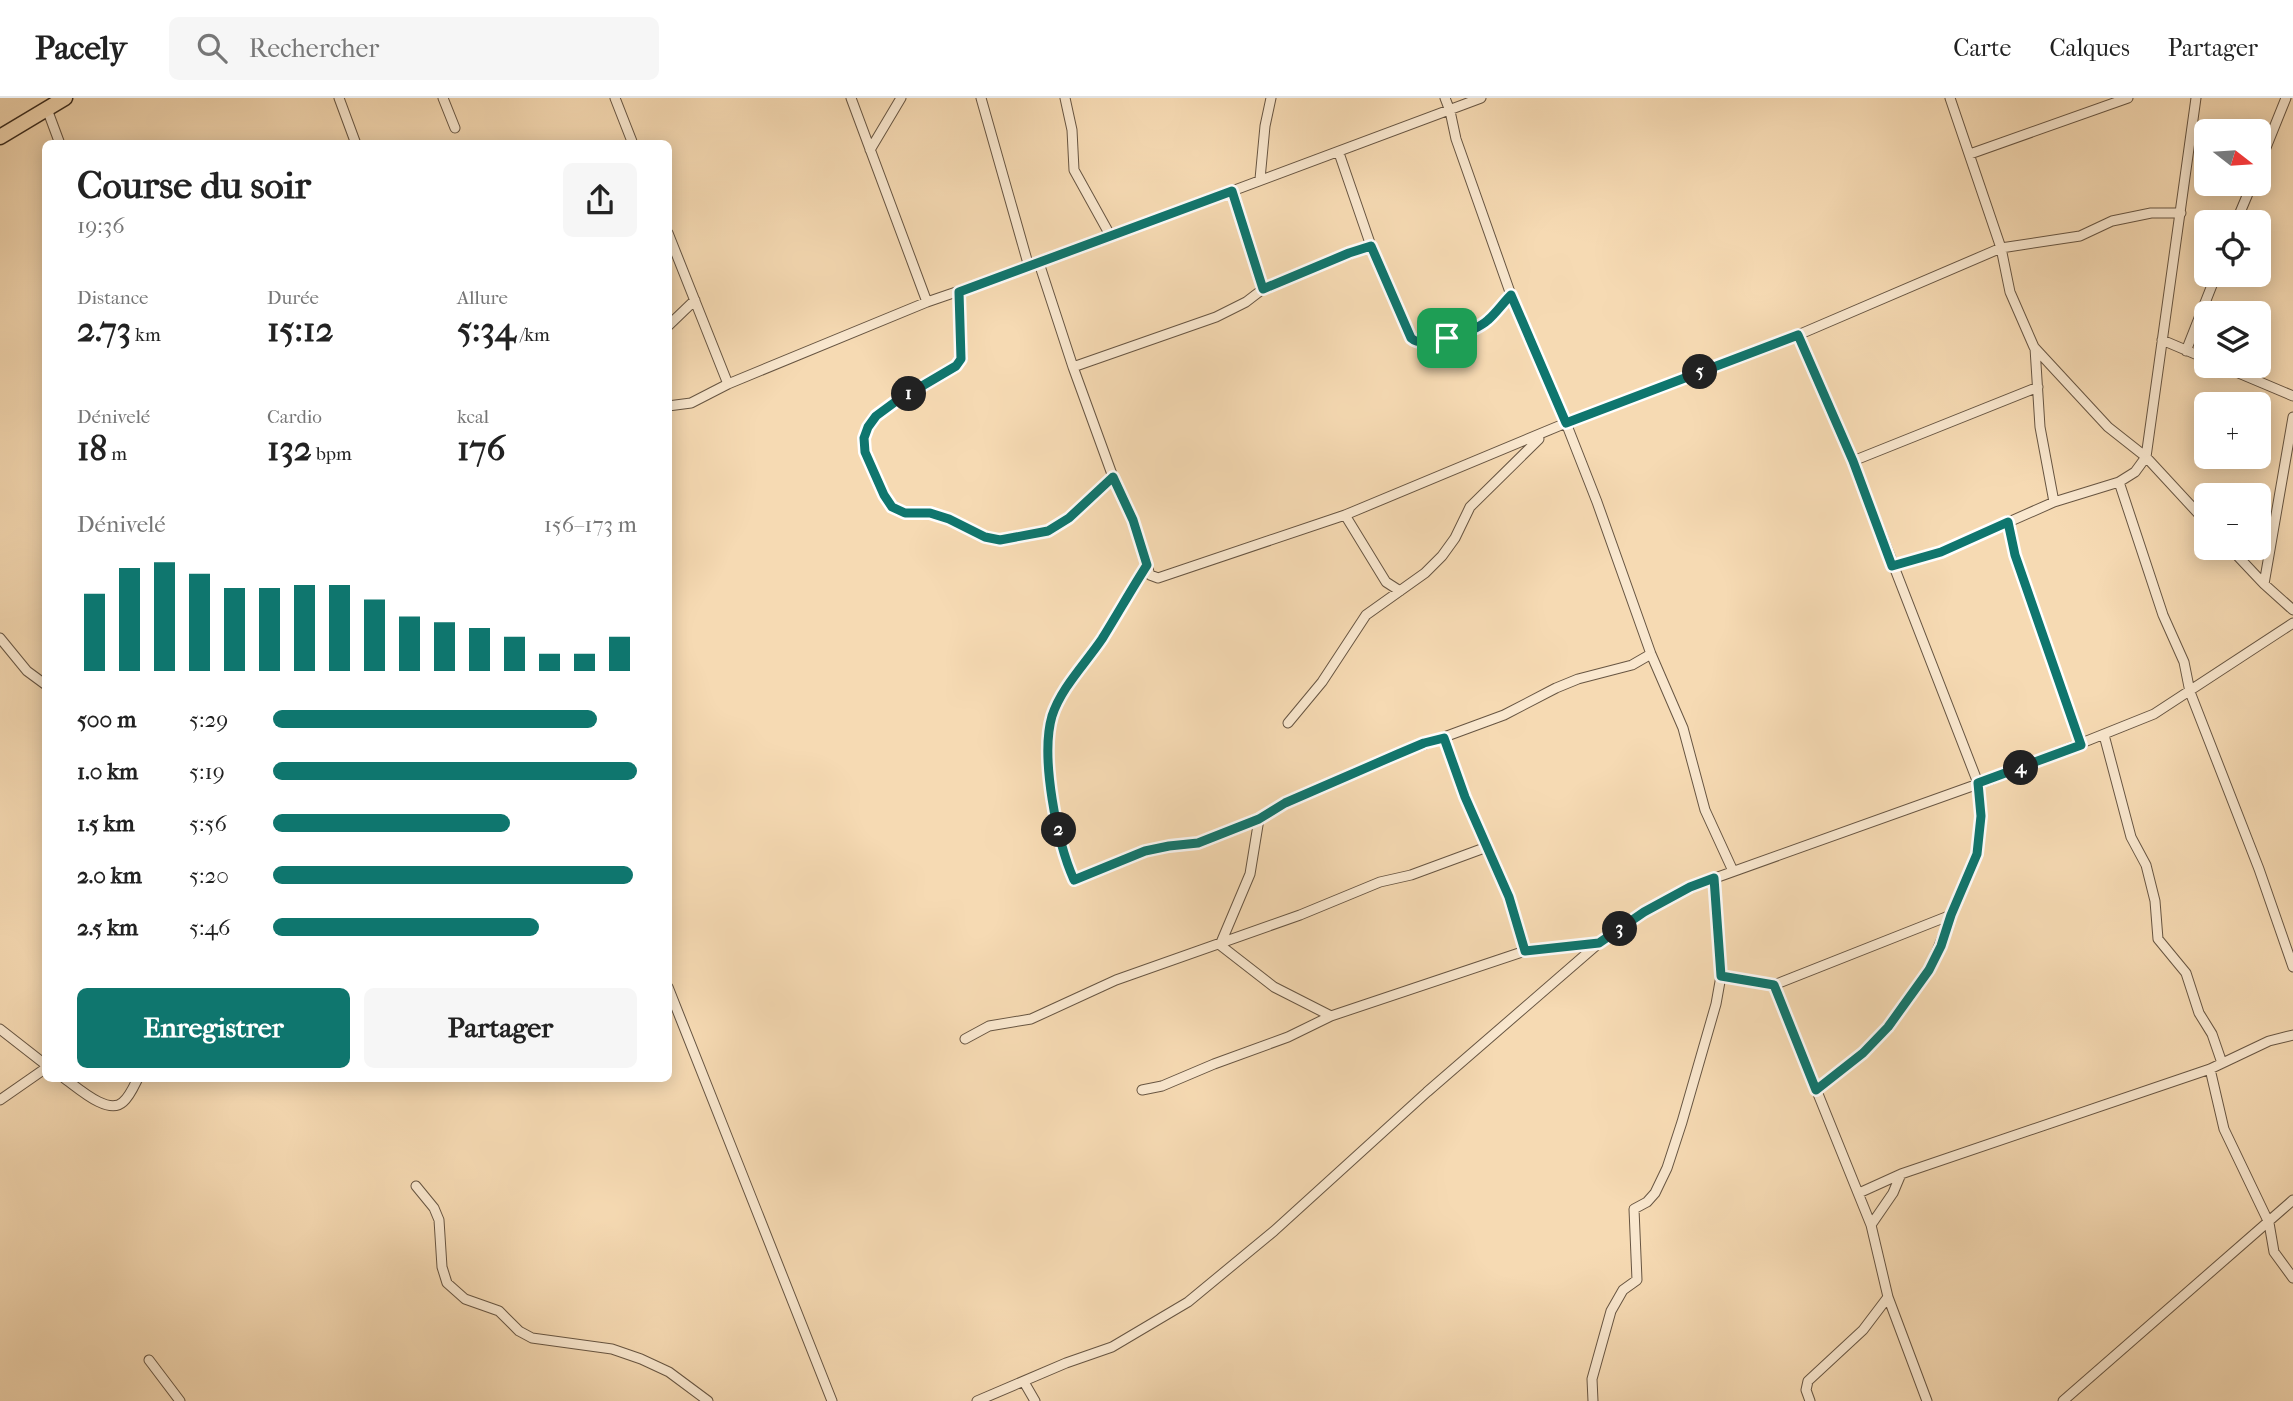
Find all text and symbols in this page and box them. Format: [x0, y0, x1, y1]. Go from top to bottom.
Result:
search box [169, 17, 659, 80]
text: Pacely [35, 29, 127, 68]
icon: search [193, 29, 231, 67]
text: Rechercher [249, 33, 379, 64]
text: Carte [1953, 34, 2011, 62]
text: Calques [2049, 34, 2130, 62]
text: Partager [2168, 34, 2258, 62]
north arrow [2194, 119, 2272, 196]
map controls [2194, 119, 2271, 560]
text: Course du soir [77, 163, 311, 208]
button: share [563, 163, 637, 237]
button: locate [2194, 210, 2271, 287]
text: 19:36 [77, 212, 125, 239]
text: Distance [77, 287, 148, 309]
text: Durée [267, 287, 319, 309]
text: Allure [457, 287, 508, 309]
button: layers [2194, 301, 2271, 378]
pin [1417, 308, 1477, 368]
text: 2.73 [77, 309, 131, 350]
text: 15:12 [267, 309, 333, 350]
text: 5:34 [457, 309, 516, 350]
icon: arrive [1428, 319, 1466, 357]
text: km [131, 324, 161, 346]
text: /km [516, 324, 550, 346]
pin: 5 [1682, 354, 1718, 390]
text: 5 [1695, 360, 1704, 382]
pin: 1 [892, 376, 926, 412]
text: 1 [905, 382, 912, 404]
button: + [2194, 392, 2271, 469]
text: Dénivelé [77, 406, 150, 428]
text: Cardio [267, 406, 322, 428]
text: kcal [457, 406, 489, 428]
text: 18 [77, 428, 107, 469]
text: 132 [267, 428, 312, 469]
text: 176 [457, 428, 505, 469]
text: m [107, 443, 127, 465]
text: bpm [312, 443, 352, 465]
button: − [2194, 483, 2271, 560]
text: Dénivelé [77, 511, 166, 538]
text: 156–173 m [544, 511, 637, 538]
text: 500 m [77, 706, 136, 733]
text: 5:29 [189, 706, 228, 733]
pin: 4 [2004, 750, 2038, 786]
text: 4 [2015, 756, 2026, 778]
text: 1.0 km [77, 758, 138, 785]
text: 5:19 [189, 758, 225, 785]
text: 1.5 km [77, 810, 135, 837]
text: 5:56 [189, 810, 227, 837]
pin: 2 [1042, 812, 1076, 848]
text: 2 [1054, 818, 1063, 840]
text: 2.0 km [77, 862, 142, 889]
text: 5:20 [189, 862, 229, 889]
pin: 3 [1602, 912, 1638, 946]
text: 2.5 km [77, 914, 138, 941]
text: 5:46 [189, 914, 231, 941]
text: 3 [1616, 917, 1623, 939]
button: Enregistrer [77, 988, 350, 1068]
button: Partager [364, 988, 637, 1068]

